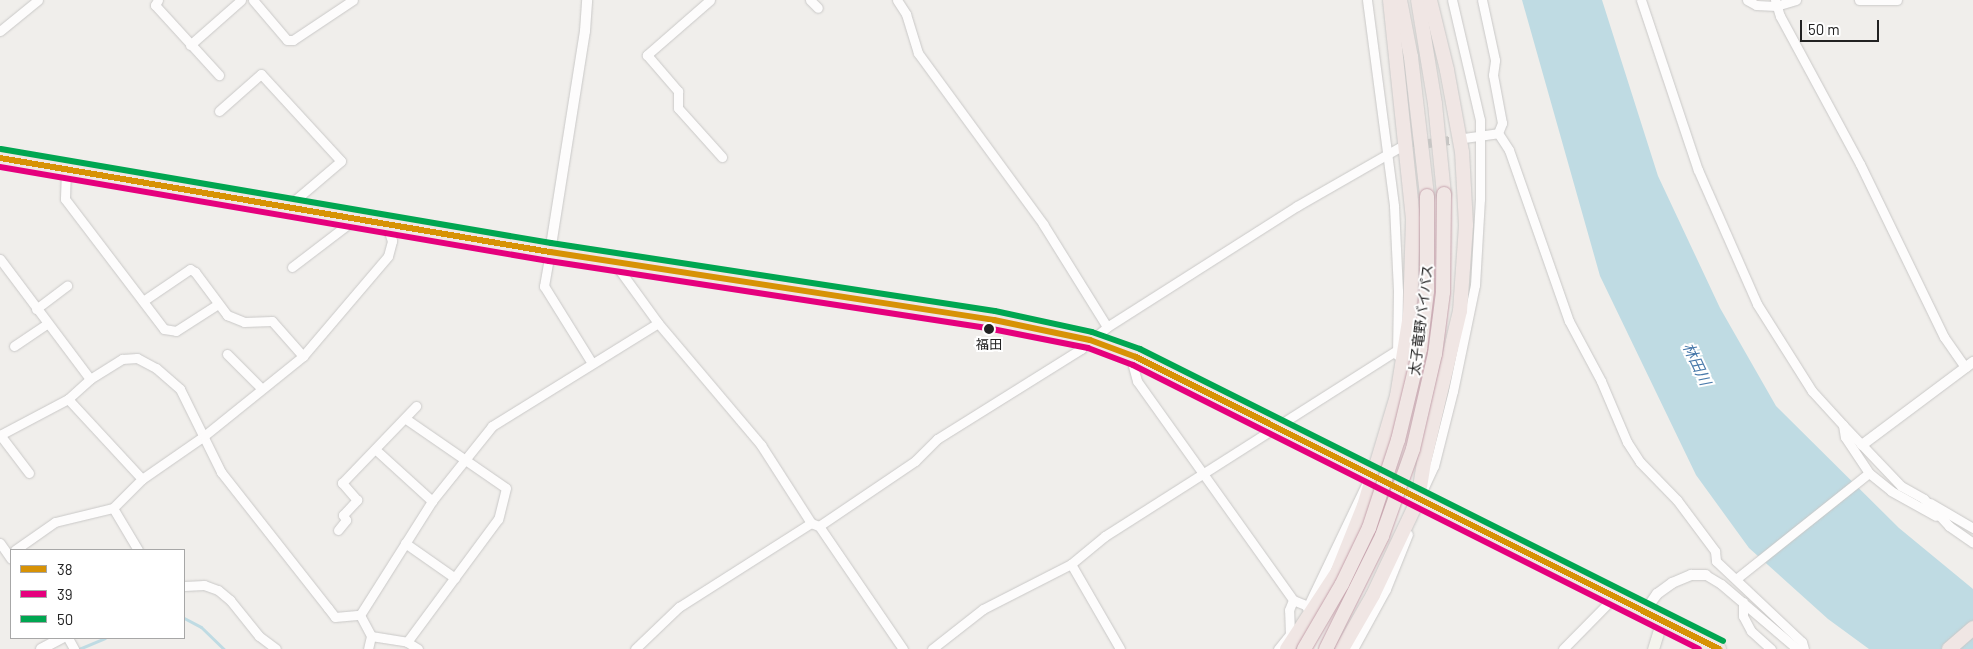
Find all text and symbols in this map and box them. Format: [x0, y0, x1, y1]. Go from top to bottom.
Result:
scale bar [1803, 10, 1882, 42]
text: 50 m [1808, 20, 1840, 38]
street label: 太子竜野バイパス [1406, 263, 1436, 377]
marker: 福田 [984, 324, 994, 334]
place label: 福田 [976, 336, 1002, 352]
water label: 林田川 [1679, 340, 1715, 388]
legend [10, 549, 185, 639]
text: 38 [57, 560, 73, 578]
text: 39 [57, 585, 73, 603]
text: 50 [57, 610, 73, 628]

